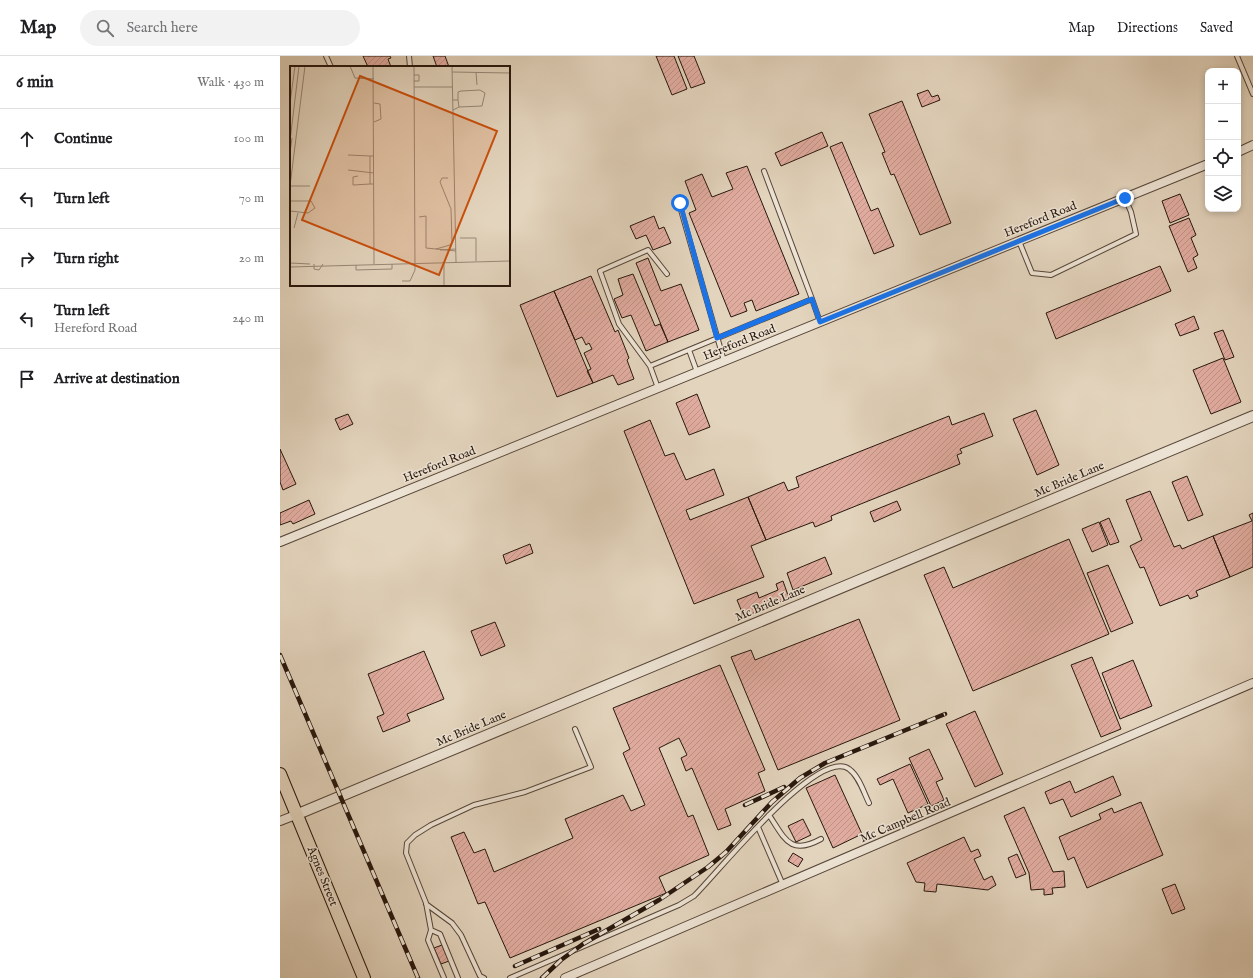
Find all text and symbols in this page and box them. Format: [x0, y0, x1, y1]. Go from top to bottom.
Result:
search box [80, 10, 360, 46]
text: Map [20, 16, 56, 40]
icon: search [94, 17, 116, 39]
text: Search here [126, 18, 198, 37]
text: Map [1068, 19, 1095, 37]
text: Directions [1117, 19, 1178, 37]
text: Saved [1200, 19, 1233, 37]
inset map [290, 66, 510, 286]
map controls [1205, 68, 1241, 212]
button: + [1205, 68, 1241, 104]
text: 6 min [16, 72, 54, 93]
text: Walk · 430 m [197, 74, 264, 91]
button: − [1205, 104, 1241, 140]
icon: ahead [16, 128, 38, 150]
text: Continue [54, 129, 112, 148]
text: 100 m [234, 130, 264, 147]
button: locate [1205, 140, 1241, 176]
button: layers [1205, 176, 1241, 212]
icon: left [16, 188, 38, 210]
text: Turn left [54, 189, 110, 208]
route end [1116, 189, 1134, 207]
text: 70 m [239, 190, 264, 207]
route start [671, 194, 689, 212]
street label: Hereford Road [1002, 198, 1079, 241]
icon: right [16, 248, 38, 270]
text: Turn right [54, 249, 119, 268]
text: 20 m [239, 250, 264, 267]
text: Turn left [54, 301, 110, 320]
icon: left [16, 308, 38, 330]
text: 240 m [232, 310, 264, 327]
text: Hereford Road [54, 320, 137, 337]
street label: Hereford Road [701, 321, 778, 364]
icon: arrive [16, 368, 38, 390]
text: Arrive at destination [54, 369, 180, 388]
street label: Hereford Road [401, 443, 478, 486]
street label: Mc Bride Lane [1032, 458, 1107, 501]
street label: Mc Bride Lane [733, 582, 808, 625]
street label: Mc Bride Lane [434, 707, 509, 750]
street label: Mc Campbell Road [858, 794, 954, 847]
street label: Agnes Street [303, 843, 341, 908]

